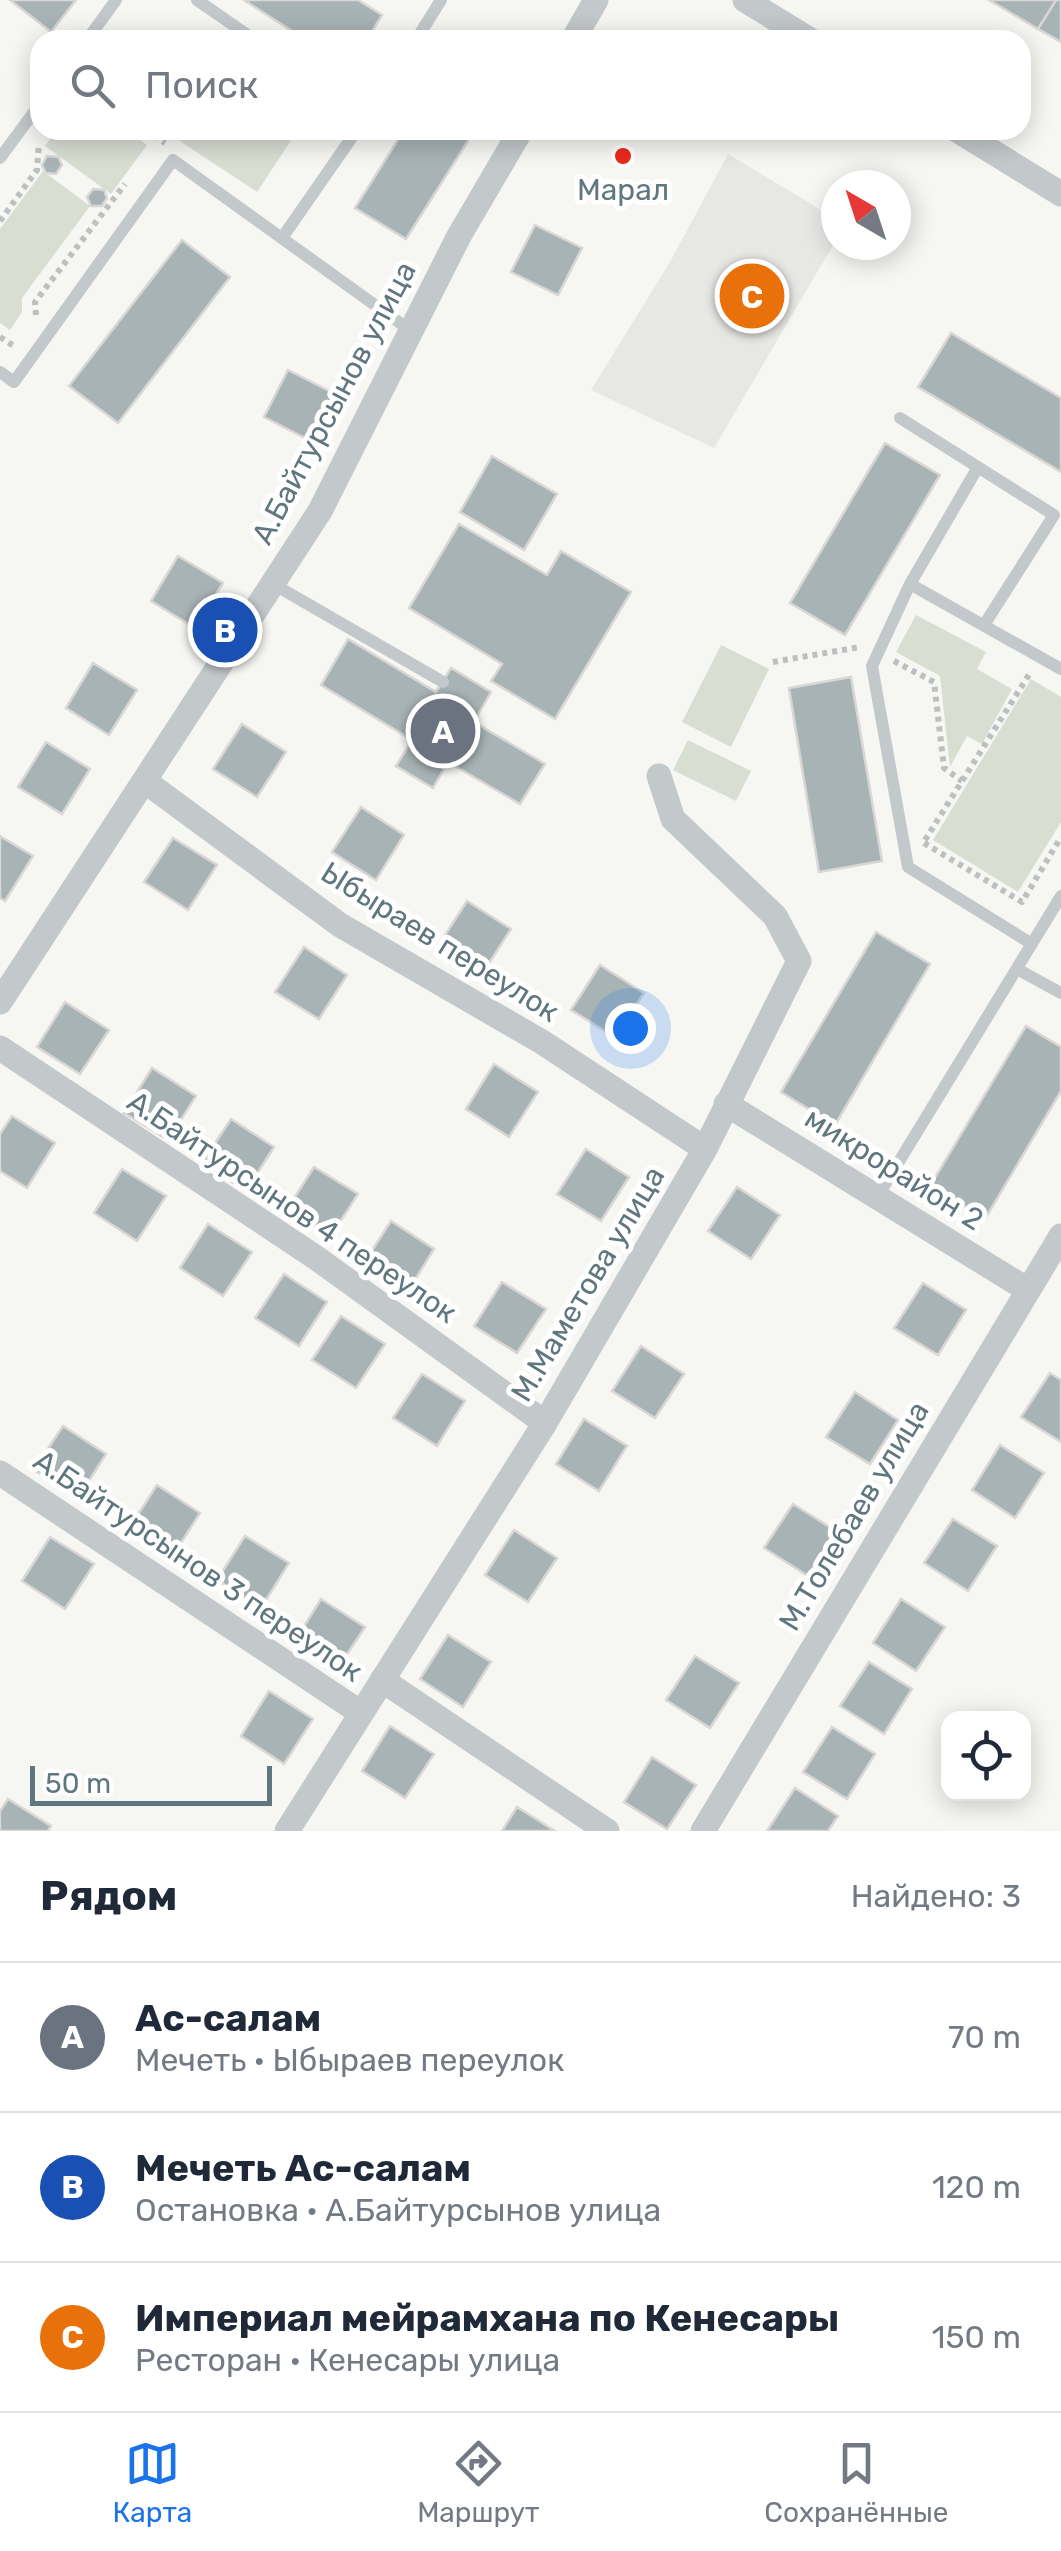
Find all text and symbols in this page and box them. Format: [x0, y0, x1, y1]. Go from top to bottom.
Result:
search box [30, 30, 1031, 140]
icon: search [65, 58, 120, 113]
text: Поиск [145, 62, 258, 108]
marker: Марал [612, 145, 634, 167]
north arrow [821, 170, 911, 260]
place label: Марал [577, 172, 669, 208]
street label: А.Байтурсынов улица [244, 256, 424, 550]
pin: C [720, 258, 784, 334]
pin: B [192, 592, 258, 668]
pin: A [410, 694, 476, 768]
street label: Ыбыраев переулок [314, 854, 566, 1030]
your location [605, 1003, 656, 1054]
street label: А.Байтурсынов 4 переулок [120, 1083, 464, 1331]
street label: микрорайон 2 [798, 1100, 990, 1238]
street label: М.Маметова улица [504, 1160, 672, 1408]
street label: М.Толебаев улица [771, 1395, 937, 1637]
street label: А.Байтурсынов 3 переулок [27, 1442, 369, 1690]
map controls [941, 1711, 1031, 1801]
button: locate [941, 1711, 1031, 1801]
scale bar [30, 1761, 272, 1806]
text: 50 m [45, 1767, 111, 1800]
text: Рядом [40, 1871, 177, 1921]
text: Найдено: 3 [851, 1877, 1021, 1915]
text: Ас-салам [135, 1995, 321, 2041]
text: A [61, 2018, 84, 2056]
text: 70 m [948, 2018, 1021, 2056]
text: Мечеть · Ыбыраев переулок [135, 2041, 564, 2079]
text: Мечеть Ас-салам [135, 2145, 471, 2191]
text: B [61, 2168, 84, 2206]
text: 120 m [932, 2168, 1021, 2206]
text: Остановка · А.Байтурсынов улица [135, 2191, 661, 2229]
text: Империал мейрамхана по Кенесары [135, 2295, 839, 2341]
text: C [61, 2318, 84, 2356]
text: 150 m [932, 2318, 1021, 2356]
text: Ресторан · Кенесары улица [135, 2341, 560, 2379]
tab: Карта [112, 2436, 192, 2529]
tab: Маршрут [417, 2436, 539, 2529]
tab: Сохранённые [764, 2436, 949, 2529]

